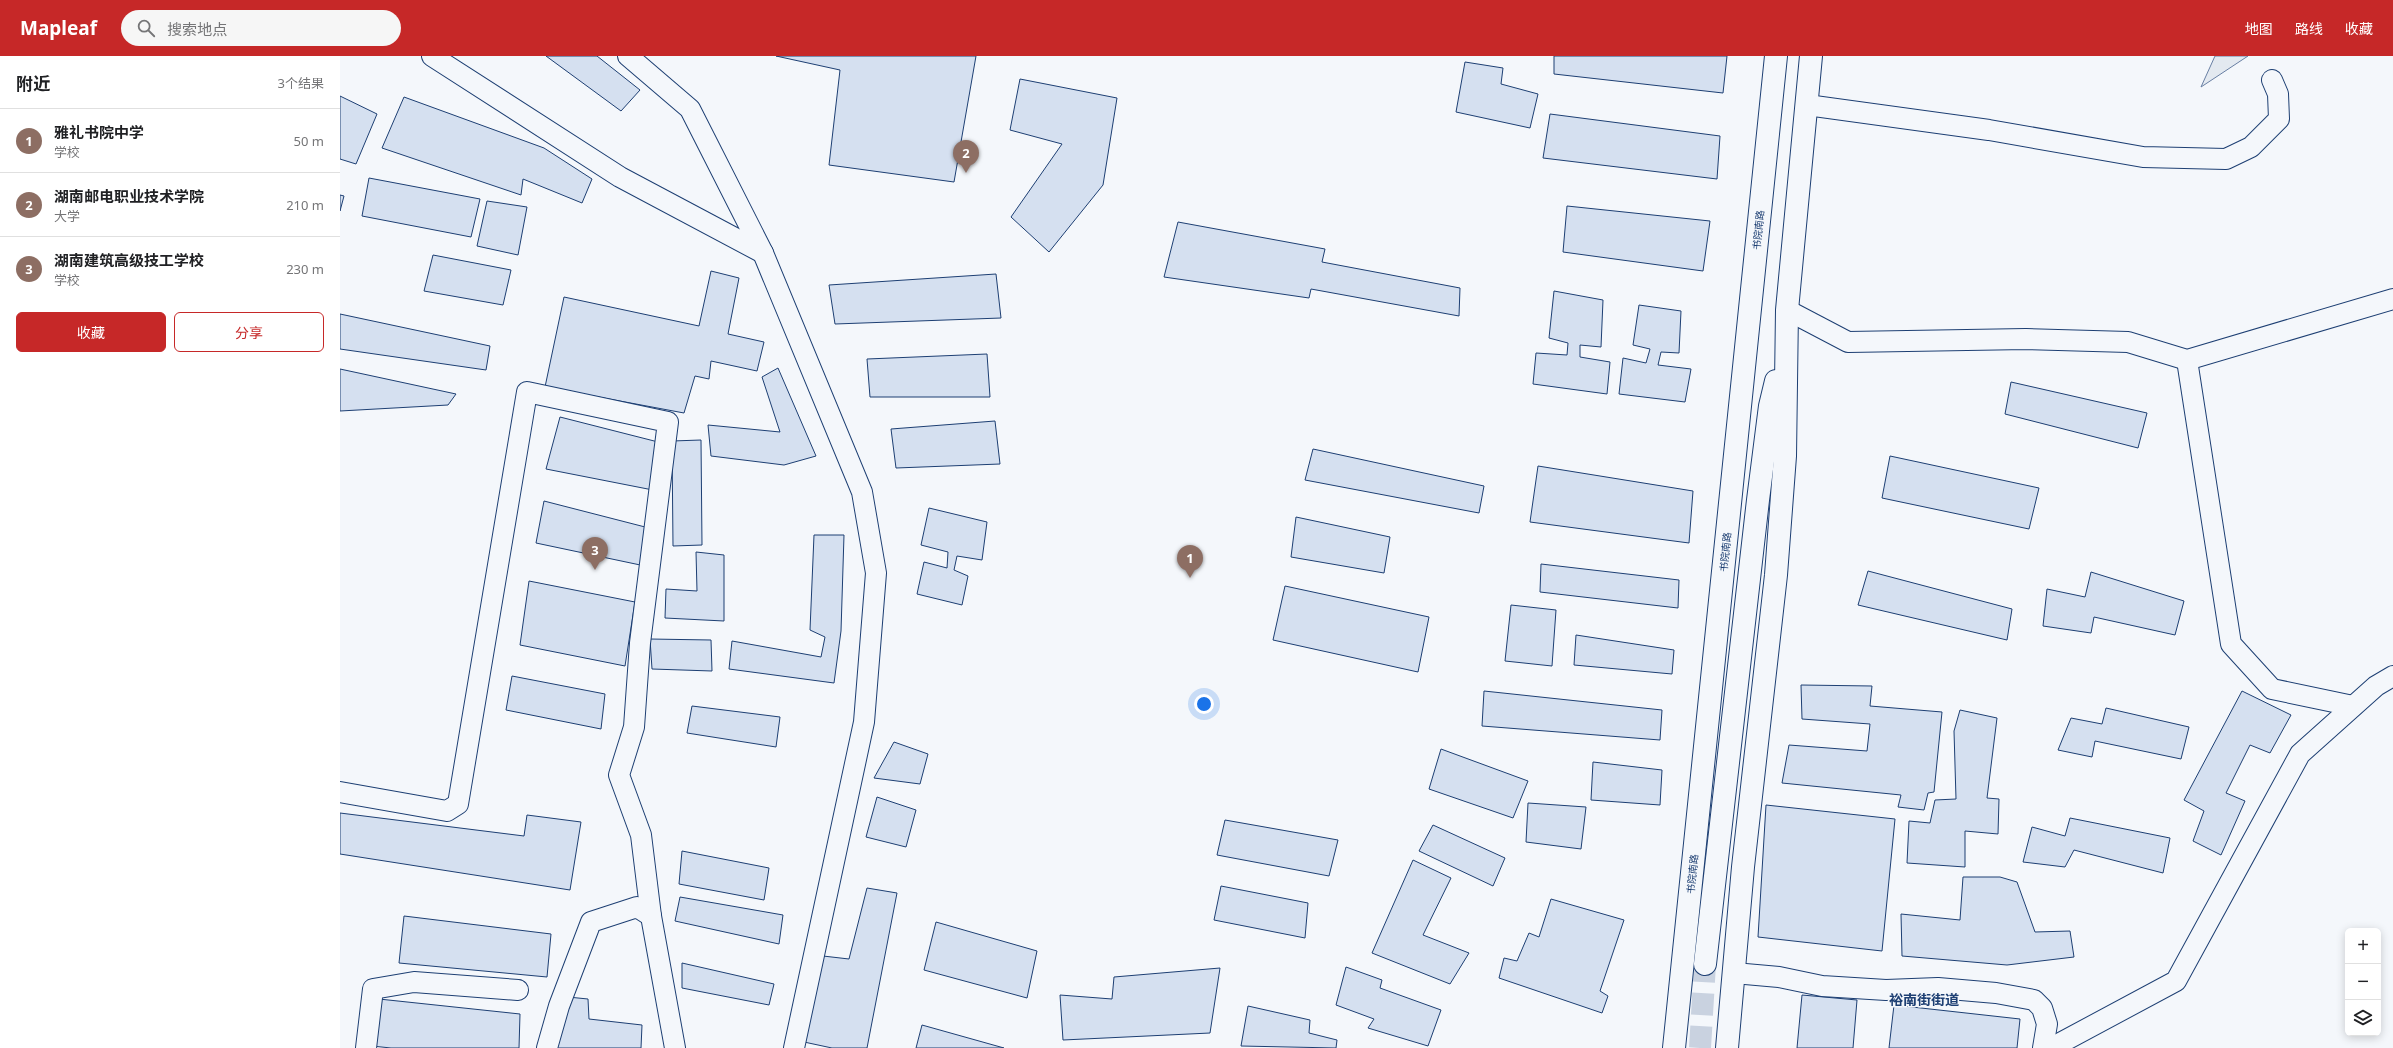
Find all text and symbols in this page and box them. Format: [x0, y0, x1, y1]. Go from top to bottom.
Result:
search box [121, 10, 401, 46]
text: Mapleaf [20, 15, 97, 41]
icon: search [135, 17, 157, 39]
text: 搜索地点 [167, 19, 227, 39]
text: 地图 [2245, 19, 2273, 38]
text: 路线 [2295, 19, 2323, 38]
text: 收藏 [2345, 19, 2373, 38]
text: 附近 [16, 72, 50, 95]
text: 3个结果 [278, 74, 324, 92]
text: 雅礼书院中学 [54, 122, 144, 142]
text: 1 [25, 132, 33, 150]
text: 50 m [294, 132, 324, 150]
pin: 2 [953, 140, 979, 173]
text: 学校 [54, 143, 80, 161]
text: 湖南邮电职业技术学院 [54, 186, 204, 206]
text: 2 [25, 196, 33, 214]
text: 210 m [286, 196, 324, 214]
text: 大学 [54, 207, 80, 225]
street label: 书院南路 [1749, 209, 1767, 251]
text: 湖南建筑高级技工学校 [54, 250, 204, 270]
text: 3 [25, 260, 33, 278]
text: 230 m [286, 260, 324, 278]
text: 学校 [54, 271, 80, 289]
button: 收藏 [16, 312, 166, 352]
button: 分享 [174, 312, 324, 352]
street label: 书院南路 [1716, 531, 1734, 573]
pin: 3 [582, 537, 608, 570]
pin: 1 [1177, 545, 1203, 578]
your location [1194, 694, 1214, 714]
street label: 书院南路 [1683, 853, 1701, 895]
map controls [2345, 928, 2381, 1036]
button: + [2345, 928, 2381, 964]
button: − [2345, 964, 2381, 1000]
district label: 裕南街街道 [1889, 990, 1959, 1009]
button: layers [2345, 1000, 2381, 1036]

